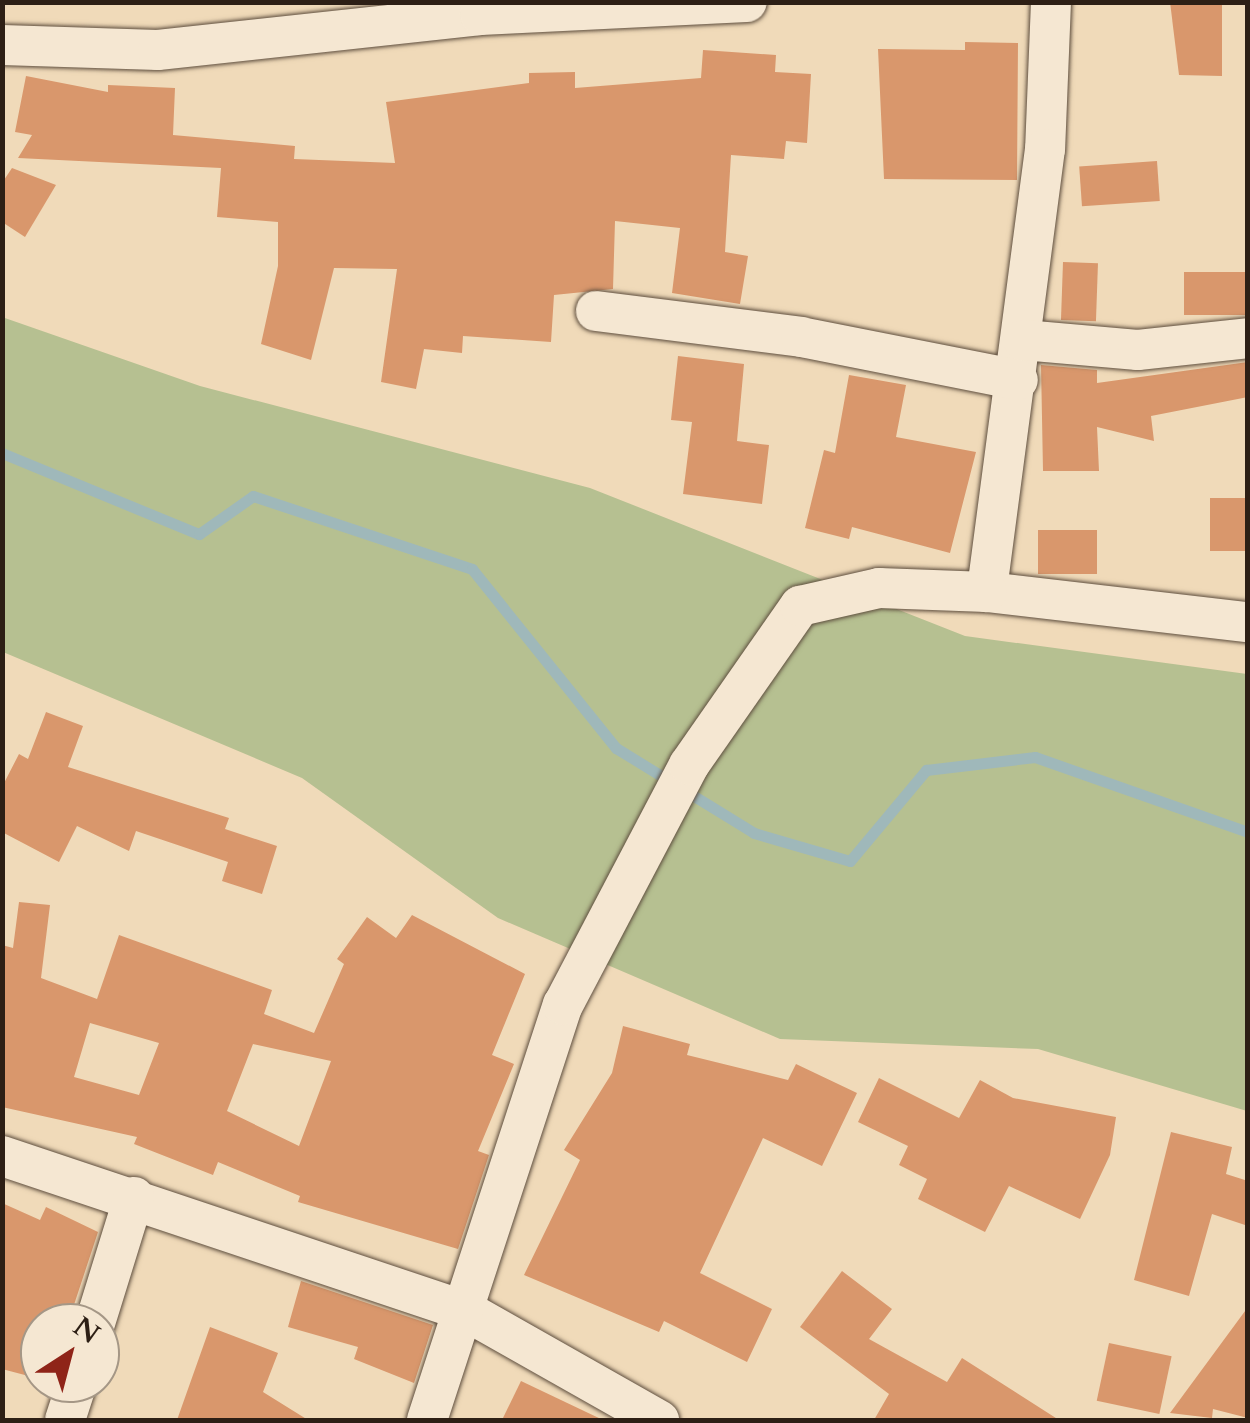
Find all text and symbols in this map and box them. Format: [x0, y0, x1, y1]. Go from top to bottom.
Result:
north arrow [20, 1303, 120, 1403]
text: N [65, 1308, 107, 1353]

